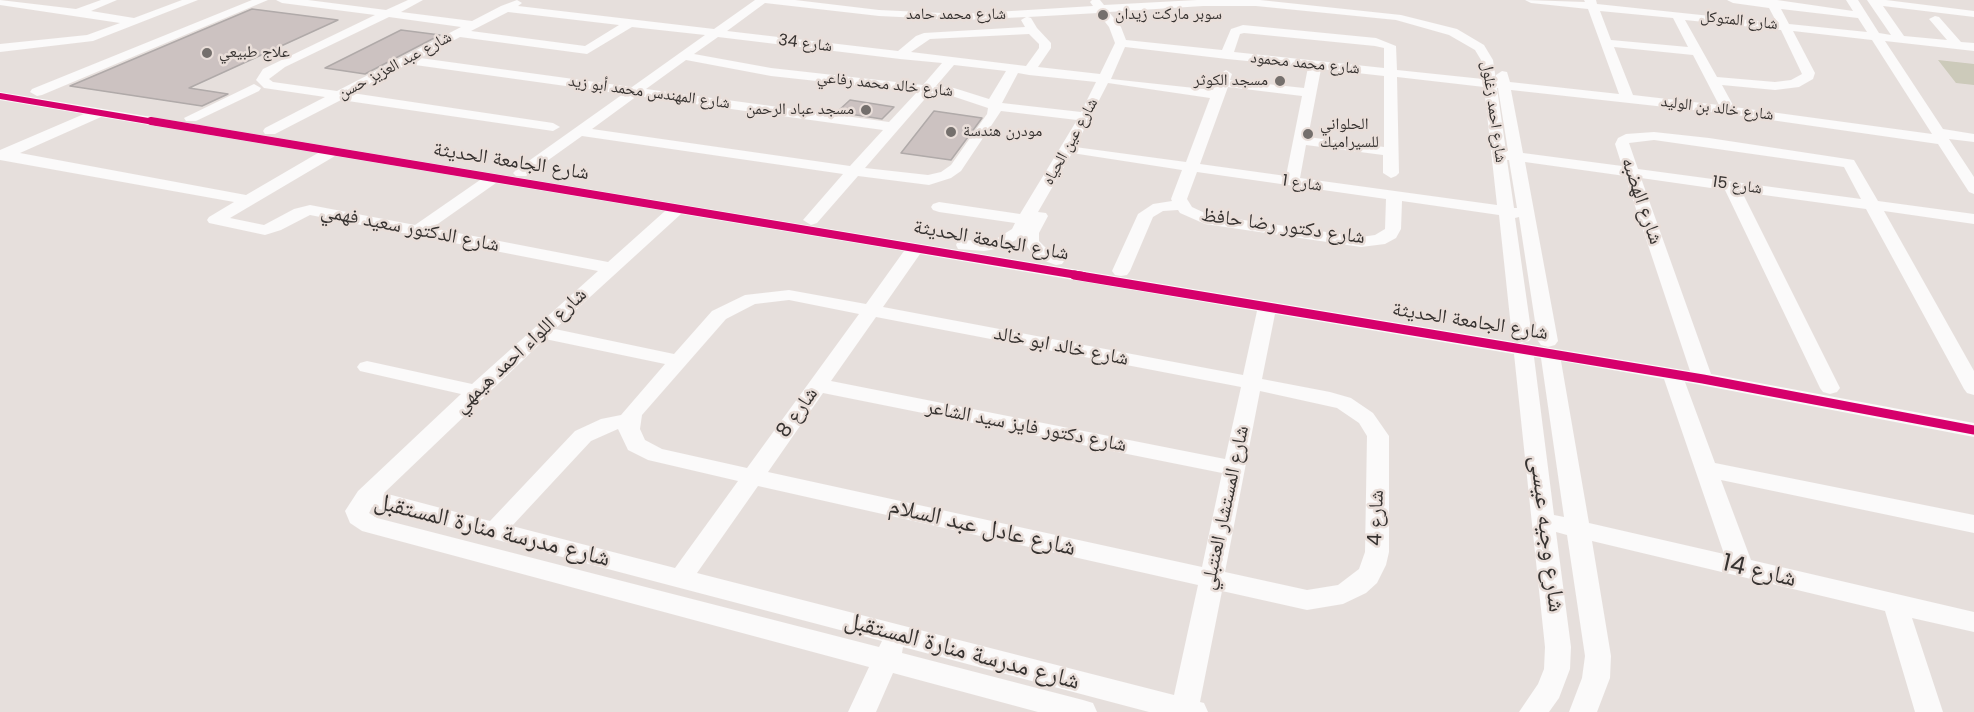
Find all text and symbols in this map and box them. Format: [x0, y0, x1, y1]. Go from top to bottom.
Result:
street label: شارع محمد حامد [906, 5, 1006, 25]
place label: سوبر ماركت زيدان [1115, 5, 1222, 25]
street label: شارع المتوكل [1699, 7, 1779, 35]
marker: سوبر ماركت زيدان [1096, 8, 1110, 22]
street label: شارع عبد العزيز حسن [335, 28, 455, 104]
street label: شارع 34 [777, 31, 833, 57]
place label: علاج طبيعي [219, 43, 290, 63]
marker: علاج طبيعي [200, 46, 214, 60]
street label: شارع محمد محمود [1249, 49, 1361, 79]
street label: شارع احمد زغلول [1476, 60, 1510, 164]
street label: شارع خالد محمد رفاعي [816, 68, 954, 102]
place label: مسجد الكوثر [1194, 71, 1268, 91]
street label: شارع المهندس محمد أبو زيد [567, 72, 731, 114]
marker: مسجد الكوثر [1273, 74, 1287, 88]
street label: شارع خالد بن الوليد [1659, 93, 1775, 125]
street label: شارع عين الحياه [1039, 95, 1103, 189]
place label: مسجد عباد الرحمن [746, 100, 854, 120]
marker: مسجد عباد الرحمن [859, 103, 873, 117]
place label: الحلواني للسيراميك [1320, 115, 1379, 153]
place label: مودرن هندسة [963, 122, 1042, 142]
marker: مودرن هندسة [944, 125, 958, 139]
marker: الحلواني للسيراميك [1301, 127, 1315, 141]
street label: شارع الجامعة الحديثة [431, 138, 591, 186]
street label: شارع الهضبه [1615, 154, 1667, 248]
street label: شارع 1 [1281, 172, 1323, 196]
street label: شارع 15 [1711, 173, 1763, 199]
street label: شارع الدكتور سعيد فهمي [319, 200, 501, 258]
street label: شارع دكتور رضا حافظ [1200, 204, 1366, 250]
street label: شارع الجامعة الحديثة [911, 216, 1071, 266]
street label: شارع اللواء احمد هيمهي [450, 283, 592, 419]
street label: شارع الجامعة الحديثة [1390, 298, 1550, 346]
street label: شارع خالد ابو خالد [992, 322, 1130, 372]
street label: شارع 8 [772, 383, 824, 443]
street label: شارع دكتور فايز سيد الشاعر [924, 396, 1128, 458]
street label: شارع المستشار العنتبلي [1197, 424, 1255, 592]
street label: شارع وجيه عيسى [1522, 454, 1570, 614]
street label: شارع مدرسة منارة المستقبل [371, 488, 613, 574]
street label: شارع 4 [1364, 490, 1390, 546]
street label: شارع عادل عبد السلام [886, 493, 1078, 563]
street label: شارع 14 [1719, 550, 1799, 594]
street label: شارع مدرسة منارة المستقبل [841, 607, 1083, 697]

